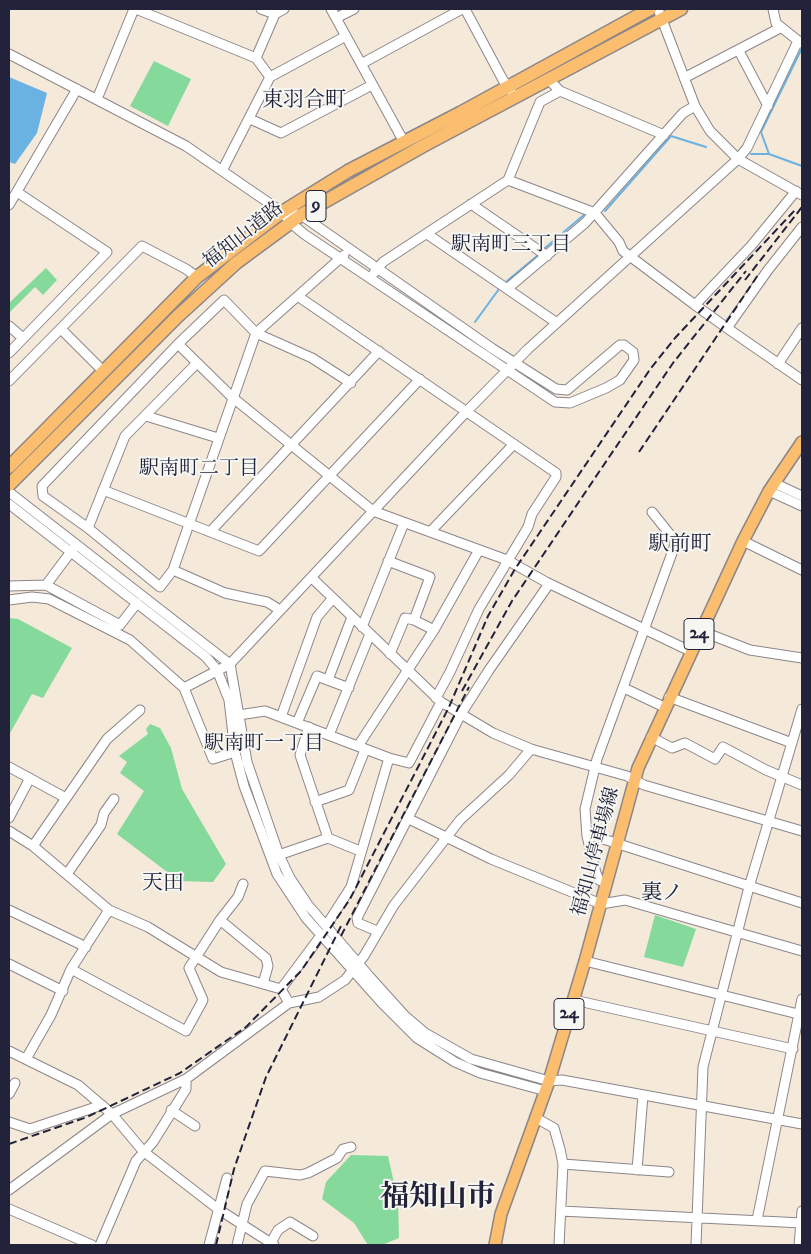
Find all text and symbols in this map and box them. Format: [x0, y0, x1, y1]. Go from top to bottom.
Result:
district label: 東羽合町 [262, 89, 346, 115]
road number: 9 [306, 190, 326, 222]
street label: 福知山道路 [200, 198, 288, 274]
district label: 駅南町三丁目 [451, 234, 571, 258]
district label: 駅南町二丁目 [139, 458, 259, 482]
district label: 駅前町 [649, 533, 711, 559]
road number: 24 [684, 618, 714, 650]
district label: 駅南町一丁目 [204, 733, 324, 757]
street label: 福知山停車場線 [569, 785, 625, 919]
district label: 天田 [142, 872, 184, 898]
district label: 裏ノ [641, 882, 683, 908]
road number: 24 [554, 999, 584, 1030]
district label: 福知山市 [380, 1182, 496, 1216]

